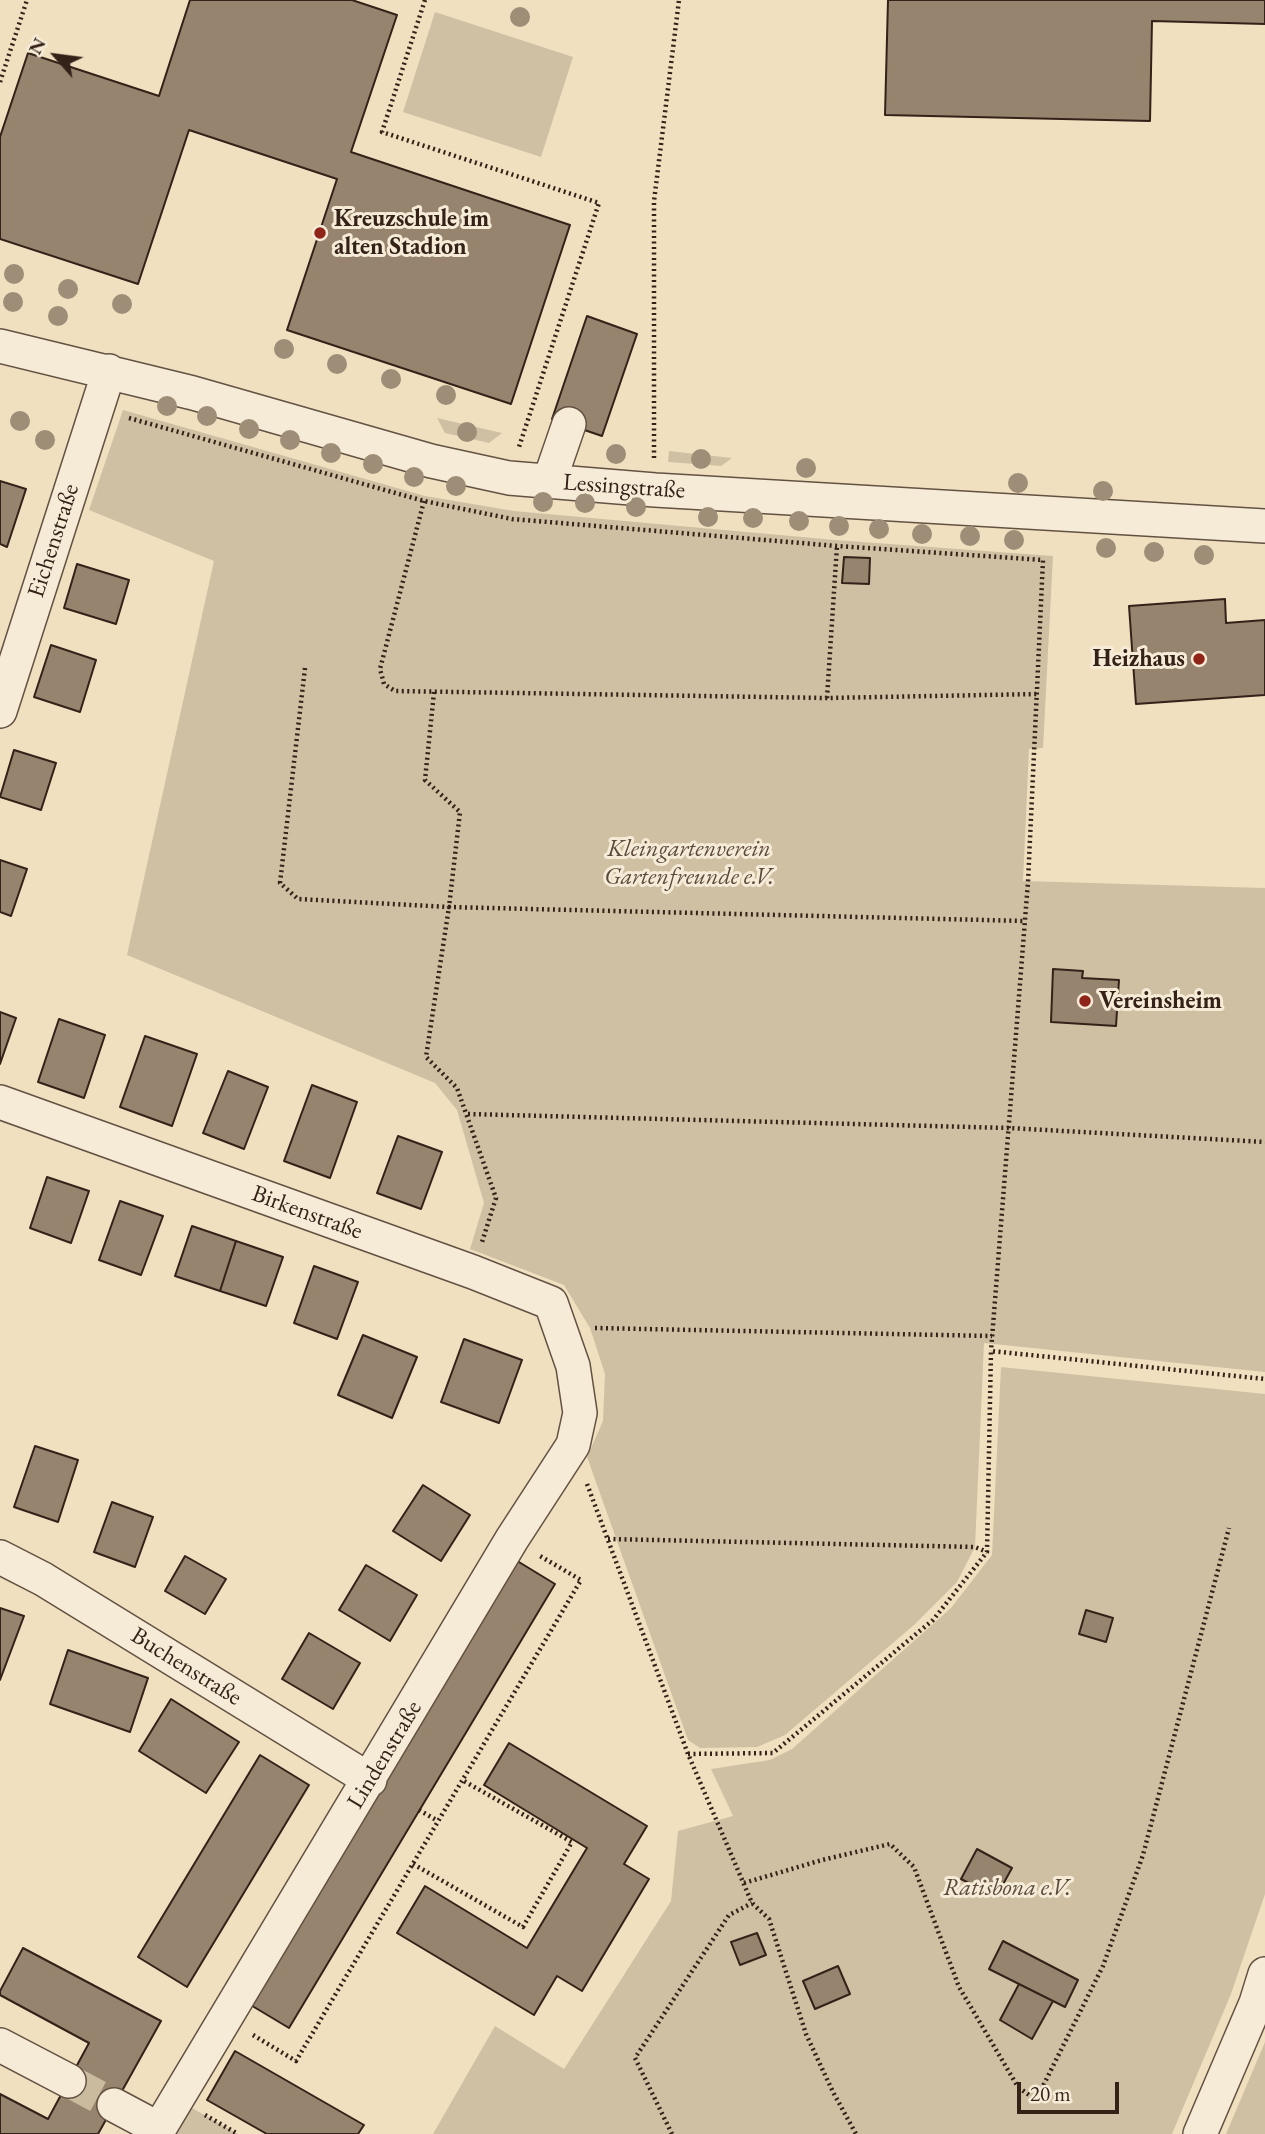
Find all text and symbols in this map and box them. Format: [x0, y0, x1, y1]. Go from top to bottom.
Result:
north arrow [21, 21, 91, 91]
text: N [22, 33, 52, 59]
place label: Kreuzschule im alten Stadion [334, 205, 489, 261]
marker: Kreuzschule im alten Stadion [312, 225, 328, 241]
street label: Lessingstraße [562, 468, 686, 506]
street label: Eichenstraße [22, 480, 86, 602]
place label: Heizhaus [1092, 645, 1185, 673]
marker: Heizhaus [1191, 651, 1207, 667]
park label: Kleingartenverein Gartenfreunde e.V. [604, 835, 774, 891]
place label: Vereinsheim [1099, 987, 1222, 1015]
marker: Vereinsheim [1077, 993, 1093, 1009]
street label: Birkenstraße [248, 1180, 366, 1246]
street label: Buchenstraße [125, 1622, 247, 1712]
street label: Lindenstraße [341, 1696, 429, 1814]
park label: Ratisbona e.V. [943, 1874, 1071, 1902]
scale bar [1020, 2068, 1122, 2112]
text: 20 m [1030, 2080, 1071, 2107]

